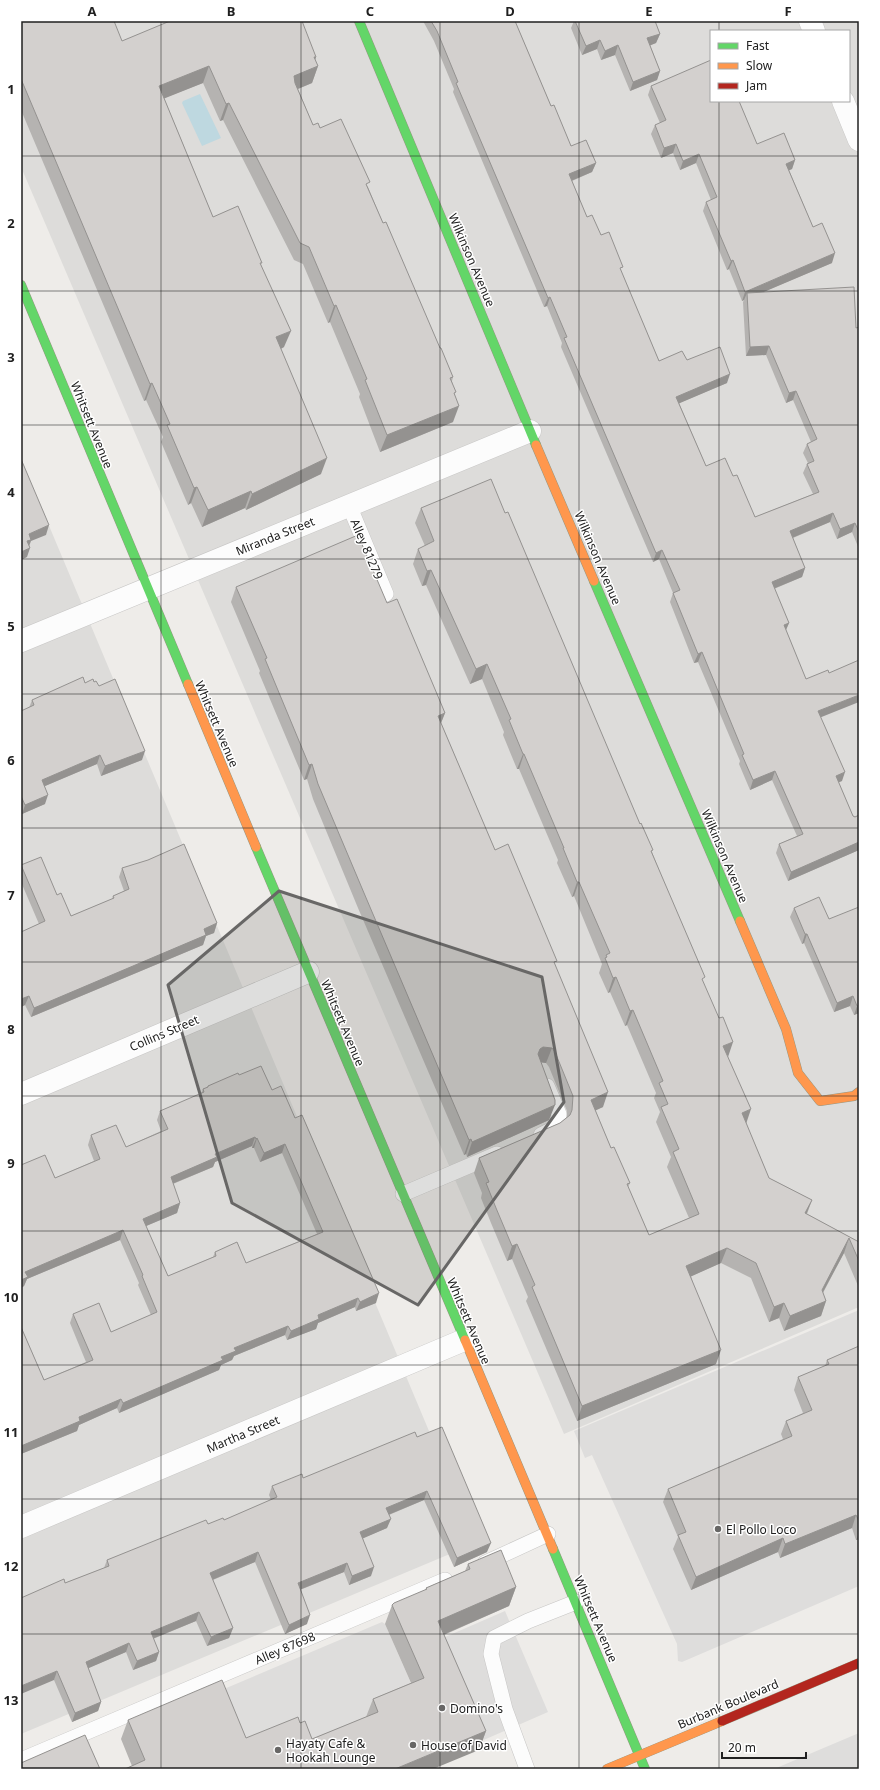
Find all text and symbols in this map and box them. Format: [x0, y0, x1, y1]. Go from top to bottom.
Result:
text: A [88, 2, 97, 20]
text: B [227, 2, 235, 20]
text: C [366, 2, 374, 20]
text: D [505, 2, 515, 20]
text: E [645, 2, 653, 20]
text: F [784, 2, 792, 20]
legend [710, 30, 850, 102]
text: Fast [746, 37, 770, 54]
text: Slow [746, 57, 773, 74]
text: Jam [745, 77, 767, 94]
text: 1 [7, 80, 15, 98]
street label: Wilkinson Avenue [445, 211, 499, 310]
text: 2 [7, 214, 15, 232]
text: 3 [7, 348, 15, 366]
street label: Whitsett Avenue [67, 379, 117, 471]
text: 4 [7, 483, 15, 501]
street label: Wilkinson Avenue [571, 509, 625, 608]
street label: Miranda Street [233, 512, 318, 560]
street label: Alley 81279 [347, 516, 387, 582]
text: 5 [7, 617, 15, 635]
street label: Whitsett Avenue [191, 678, 243, 770]
text: 6 [7, 751, 15, 769]
street label: Wilkinson Avenue [698, 807, 752, 906]
text: 7 [7, 886, 15, 904]
street label: Whitsett Avenue [317, 977, 369, 1069]
street label: Collins Street [127, 1010, 202, 1055]
text: 8 [7, 1020, 15, 1038]
text: 9 [7, 1154, 15, 1172]
street label: Whitsett Avenue [443, 1275, 495, 1367]
text: 10 [4, 1288, 18, 1306]
street label: Martha Street [204, 1411, 283, 1457]
text: 11 [4, 1423, 18, 1441]
place label: El Pollo Loco [726, 1521, 797, 1538]
marker: El Pollo Loco [713, 1524, 723, 1534]
text: 12 [4, 1557, 18, 1575]
street label: Whitsett Avenue [570, 1573, 622, 1665]
street label: Alley 87698 [252, 1628, 318, 1668]
street label: Burbank Boulevard [675, 1675, 781, 1733]
text: 13 [4, 1691, 18, 1709]
place label: Domino's [450, 1700, 503, 1717]
marker: Domino's [437, 1703, 447, 1713]
scale bar [722, 1734, 806, 1760]
place label: Hayaty Cafe & Hookah Lounge [286, 1735, 376, 1766]
place label: House of David [421, 1737, 507, 1754]
text: 20 m [728, 1739, 756, 1756]
marker: House of David [408, 1740, 418, 1750]
marker: Hayaty Cafe & Hookah Lounge [273, 1745, 283, 1755]

